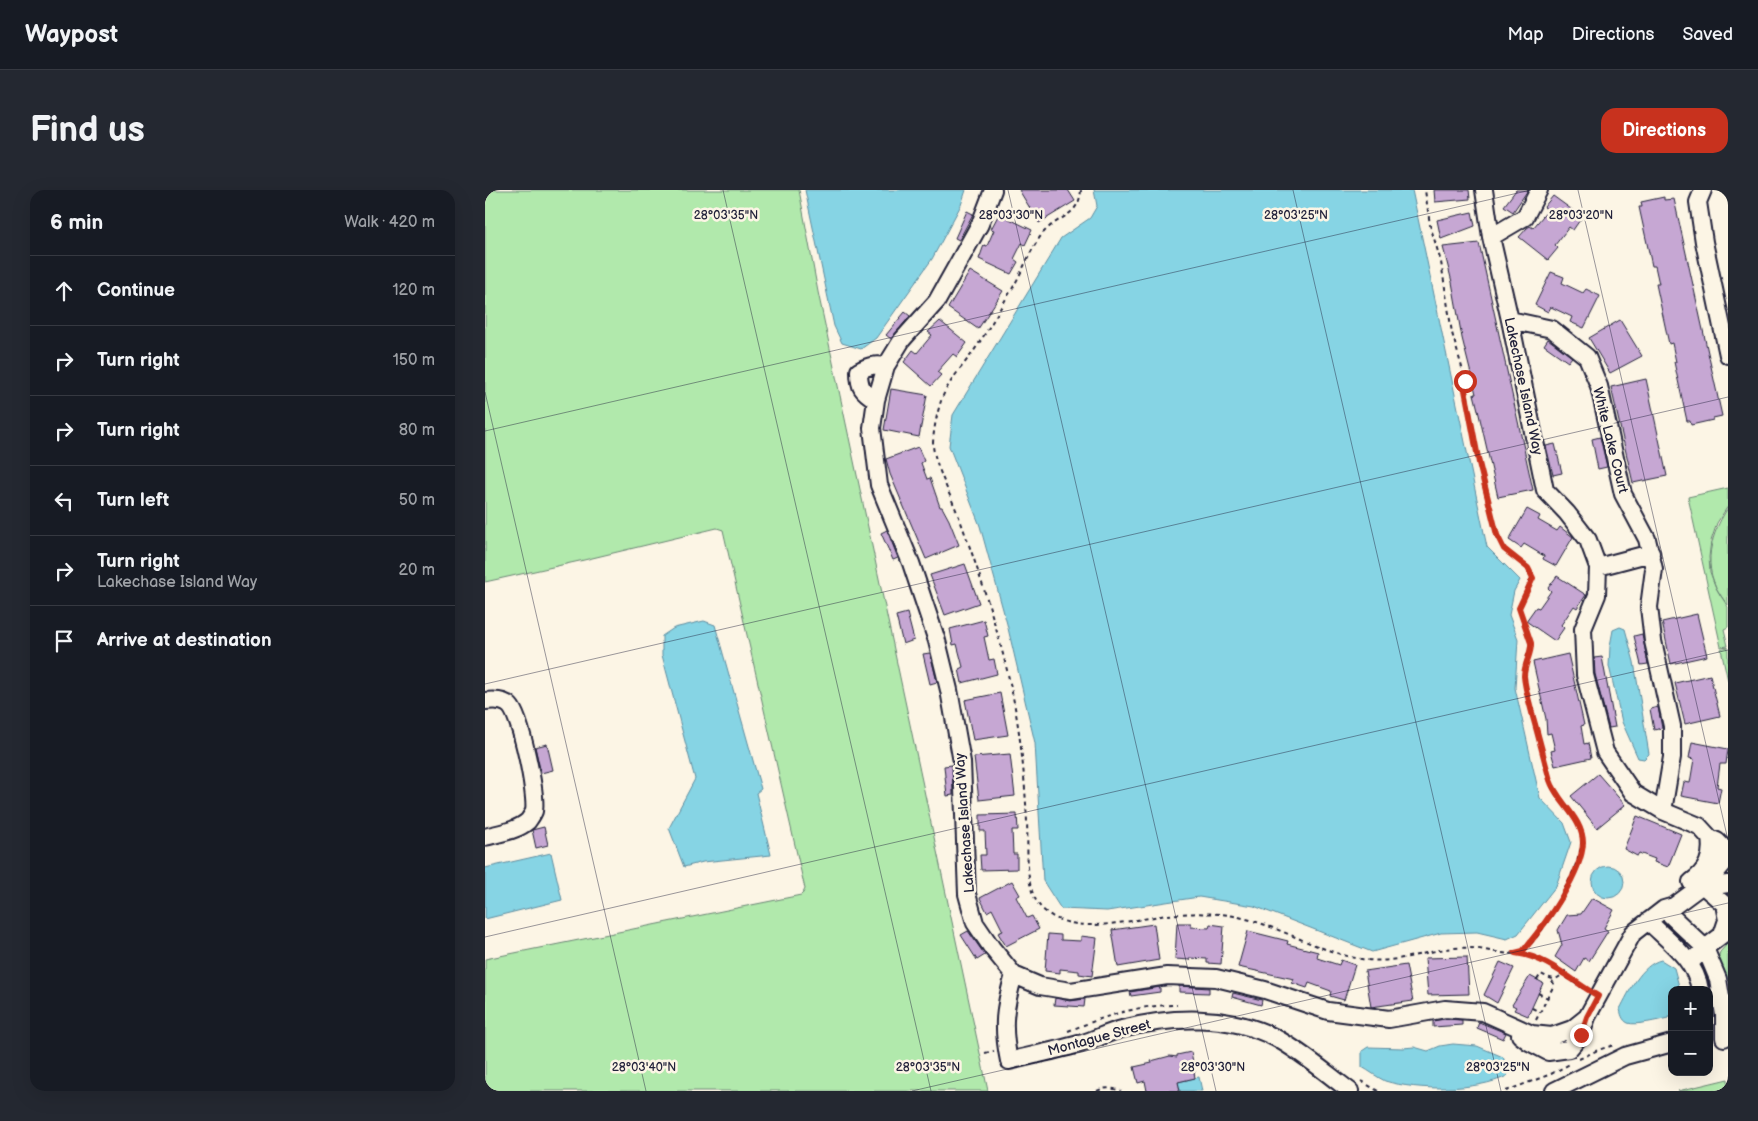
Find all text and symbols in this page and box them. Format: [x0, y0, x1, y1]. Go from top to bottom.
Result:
text: Waypost [25, 20, 118, 49]
text: Map [1508, 24, 1544, 45]
text: Directions [1572, 24, 1654, 45]
text: Saved [1682, 24, 1733, 45]
button: Directions [1601, 108, 1728, 153]
text: Find us [30, 109, 145, 152]
text: 28°03'35"N [694, 208, 758, 223]
text: 28°03'30"N [979, 208, 1043, 223]
text: 28°03'25"N [1264, 208, 1328, 223]
text: 28°03'20"N [1549, 208, 1613, 223]
text: 6 min [50, 210, 103, 235]
text: Walk · 420 m [344, 213, 435, 232]
icon: ahead [50, 277, 78, 305]
text: Continue [97, 279, 175, 302]
text: 120 m [392, 281, 435, 300]
street label: Lakechase Island Way [1501, 316, 1547, 457]
icon: right [50, 347, 78, 375]
text: Turn right [97, 349, 180, 372]
text: 150 m [393, 351, 435, 370]
route start [1454, 370, 1477, 393]
street label: White Lake Court [1589, 385, 1632, 496]
icon: right [50, 417, 78, 445]
text: Turn right [97, 419, 180, 442]
text: 80 m [399, 421, 435, 440]
icon: left [50, 487, 78, 515]
text: Turn left [97, 489, 169, 512]
text: 50 m [399, 491, 435, 510]
text: Turn right [97, 550, 180, 573]
icon: right [50, 557, 78, 585]
text: 20 m [399, 561, 435, 580]
text: Lakechase Island Way [97, 573, 257, 592]
icon: arrive [50, 627, 78, 655]
text: Arrive at destination [97, 629, 272, 652]
street label: Lakechase Island Way [951, 752, 978, 893]
map controls [1668, 986, 1713, 1076]
button: + [1668, 986, 1713, 1031]
street label: Montague Street [1046, 1015, 1153, 1059]
route end [1570, 1024, 1593, 1047]
button: − [1668, 1031, 1713, 1076]
text: 28°03'40"N [612, 1060, 676, 1075]
text: 28°03'35"N [896, 1060, 960, 1075]
text: 28°03'30"N [1181, 1060, 1245, 1075]
text: 28°03'25"N [1466, 1060, 1530, 1075]

